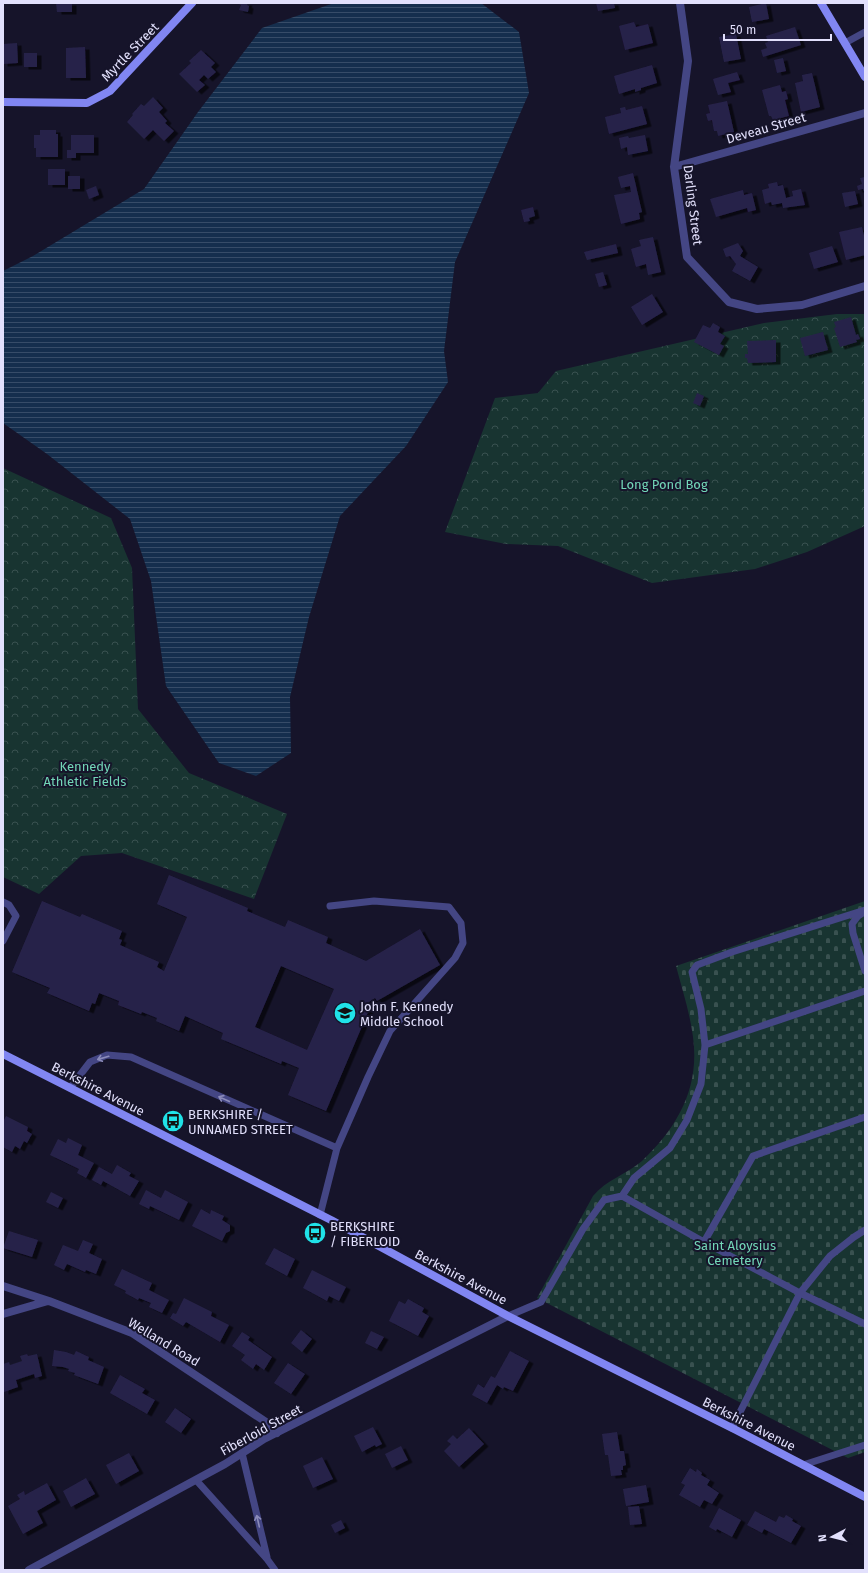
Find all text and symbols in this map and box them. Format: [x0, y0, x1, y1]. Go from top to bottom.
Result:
scale bar [724, 16, 831, 42]
street label: Myrtle Street [98, 19, 162, 84]
text: 50 m [730, 23, 756, 37]
street label: Deveau Street [724, 109, 808, 147]
street label: Darling Street [681, 164, 705, 246]
park label: Long Pond Bog [620, 477, 708, 492]
park label: Kennedy Athletic Fields [44, 759, 126, 789]
place label: John F. Kennedy Middle School [360, 999, 454, 1029]
school or university icon: John F. Kennedy Middle School [332, 1000, 358, 1026]
one-way arrow [97, 1054, 110, 1062]
street label: Berkshire Avenue [49, 1059, 147, 1119]
one-way arrow [219, 1094, 231, 1102]
place label: BERKSHIRE / UNNAMED STREET [188, 1107, 293, 1137]
bus stop icon: BERKSHIRE / UNNAMED STREET [160, 1108, 186, 1134]
place label: BERKSHIRE / FIBERLOID [330, 1219, 400, 1249]
bus stop icon: BERKSHIRE / FIBERLOID [302, 1220, 328, 1246]
park label: Saint Aloysius Cemetery [694, 1238, 776, 1268]
street label: Berkshire Avenue [412, 1246, 510, 1308]
street label: Welland Road [125, 1315, 203, 1369]
street label: Berkshire Avenue [700, 1394, 798, 1454]
street label: Fiberloid Street [218, 1401, 305, 1459]
one-way arrow [254, 1515, 262, 1528]
north arrow [812, 1517, 852, 1557]
text: N [816, 1534, 829, 1543]

